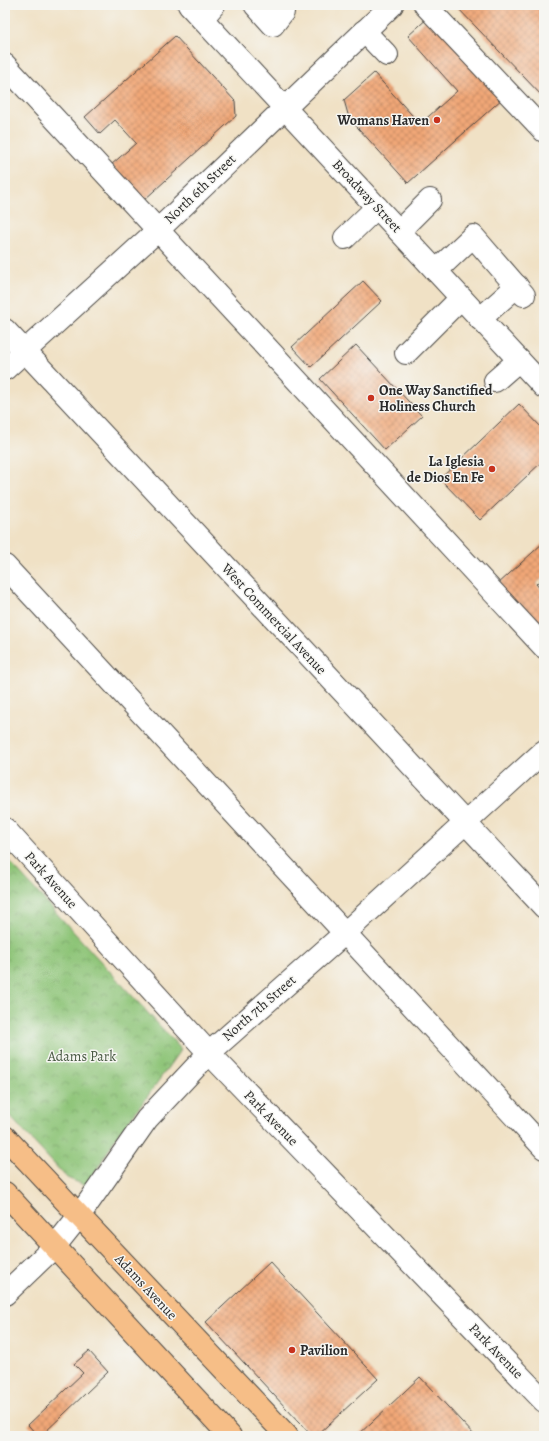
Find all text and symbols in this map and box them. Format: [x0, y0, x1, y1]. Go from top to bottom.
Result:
place label: Womans Haven [336, 111, 429, 130]
marker: Womans Haven [432, 115, 442, 125]
street label: North 6th Street [160, 150, 240, 228]
street label: Broadway Street [328, 155, 406, 237]
place label: One Way Sanctified Holiness Church [379, 381, 493, 416]
marker: One Way Sanctified Holiness Church [366, 393, 376, 403]
place label: La Iglesia de Dios En Fe [407, 452, 485, 487]
marker: La Iglesia de Dios En Fe [487, 464, 497, 474]
street label: West Commercial Avenue [217, 558, 331, 679]
street label: Park Avenue [20, 847, 82, 913]
street label: North 7th Street [218, 970, 300, 1045]
park label: Adams Park [47, 1047, 116, 1066]
street label: Park Avenue [240, 1086, 302, 1150]
street label: Adams Avenue [110, 1249, 182, 1324]
street label: Park Avenue [465, 1319, 527, 1383]
place label: Pavilion [300, 1341, 348, 1360]
marker: Pavilion [287, 1345, 297, 1355]

